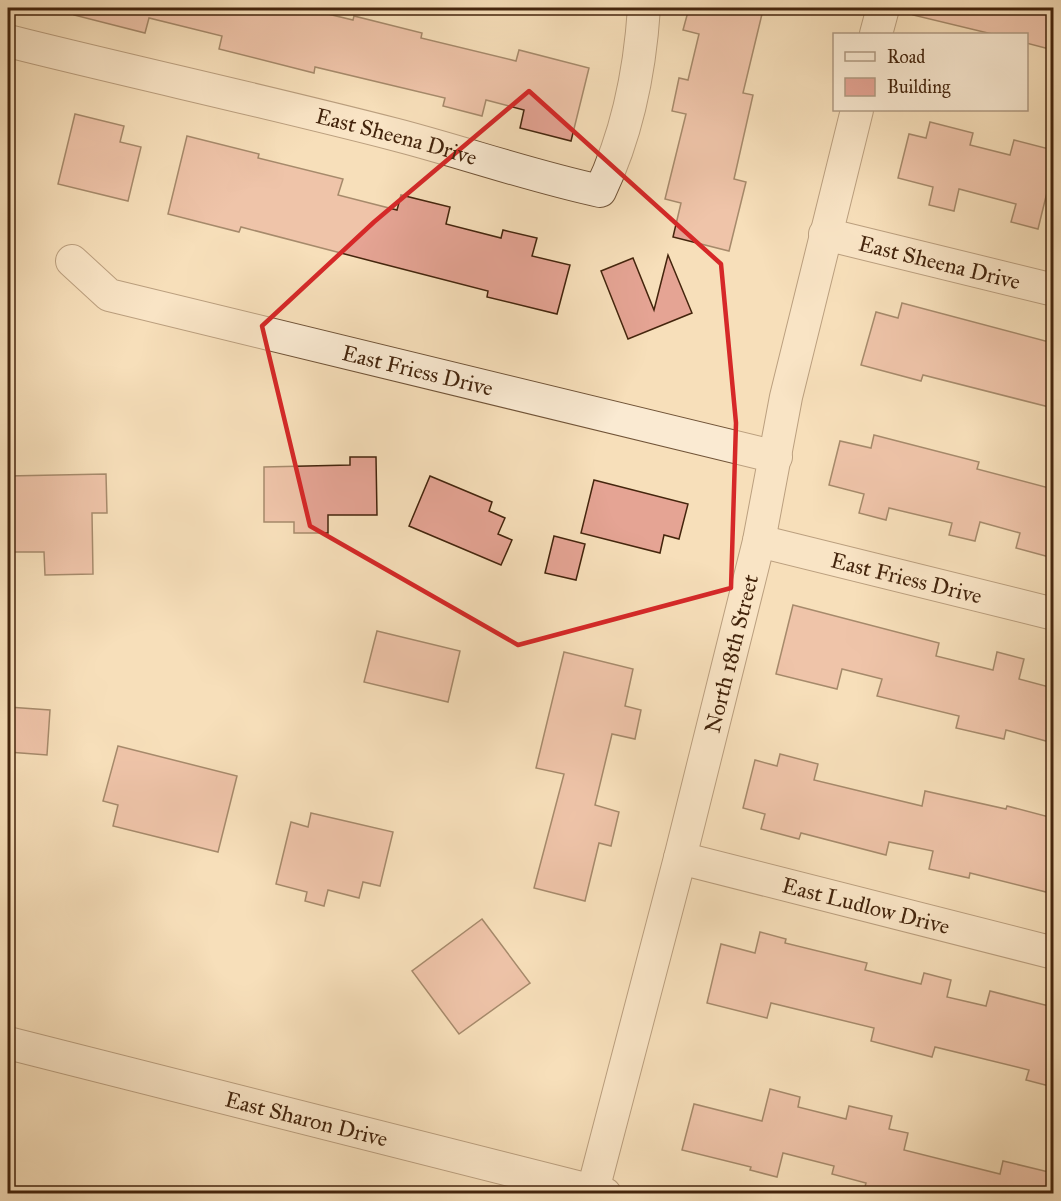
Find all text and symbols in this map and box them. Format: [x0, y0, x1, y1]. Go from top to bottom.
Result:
legend [833, 33, 1028, 111]
text: Road [887, 46, 925, 68]
text: Building [887, 76, 951, 99]
street label: East Sheena Drive [313, 102, 480, 171]
street label: East Sheena Drive [856, 230, 1023, 295]
street label: East Friess Drive [339, 339, 496, 402]
street label: East Friess Drive [828, 546, 985, 610]
street label: North 18th Street [699, 571, 764, 736]
street label: East Ludlow Drive [779, 872, 953, 940]
street label: East Sharon Drive [222, 1085, 391, 1153]

